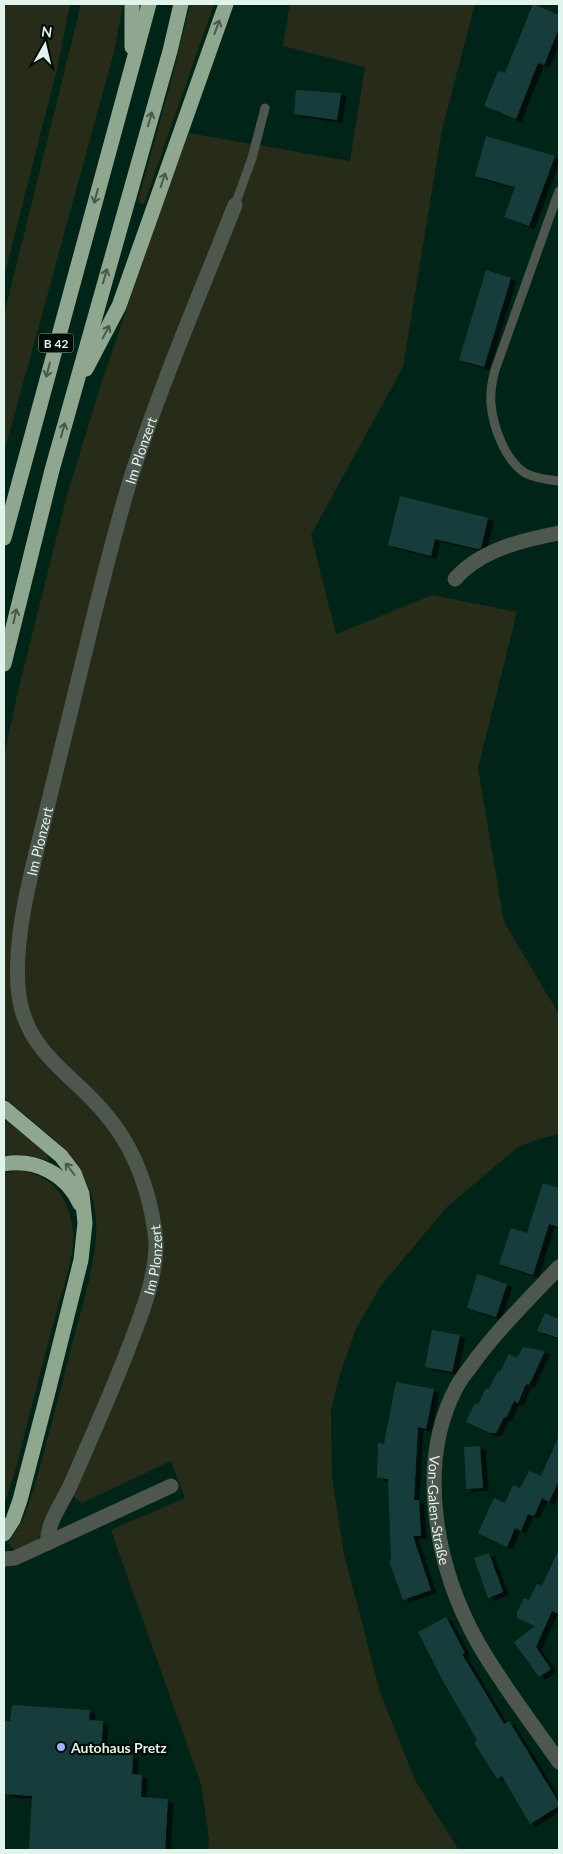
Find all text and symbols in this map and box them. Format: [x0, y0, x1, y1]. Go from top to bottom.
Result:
north arrow [20, 20, 70, 70]
one-way arrow [213, 20, 222, 35]
text: N [40, 22, 53, 41]
one-way arrow [146, 112, 155, 128]
one-way arrow [159, 173, 169, 189]
one-way arrow [91, 188, 101, 204]
one-way arrow [101, 268, 111, 284]
one-way arrow [102, 325, 111, 340]
road number: B 42 [38, 333, 74, 352]
one-way arrow [43, 361, 53, 377]
street label: Im Plonzert [121, 414, 160, 486]
one-way arrow [59, 423, 68, 439]
one-way arrow [11, 609, 20, 625]
street label: Im Plonzert [22, 805, 56, 877]
one-way arrow [65, 1163, 76, 1176]
street label: Im Plonzert [140, 1224, 165, 1297]
street label: Von-Galen-Straße [426, 1455, 454, 1567]
place label: Autohaus Pretz [70, 1739, 167, 1756]
marker: Autohaus Pretz [55, 1741, 67, 1753]

